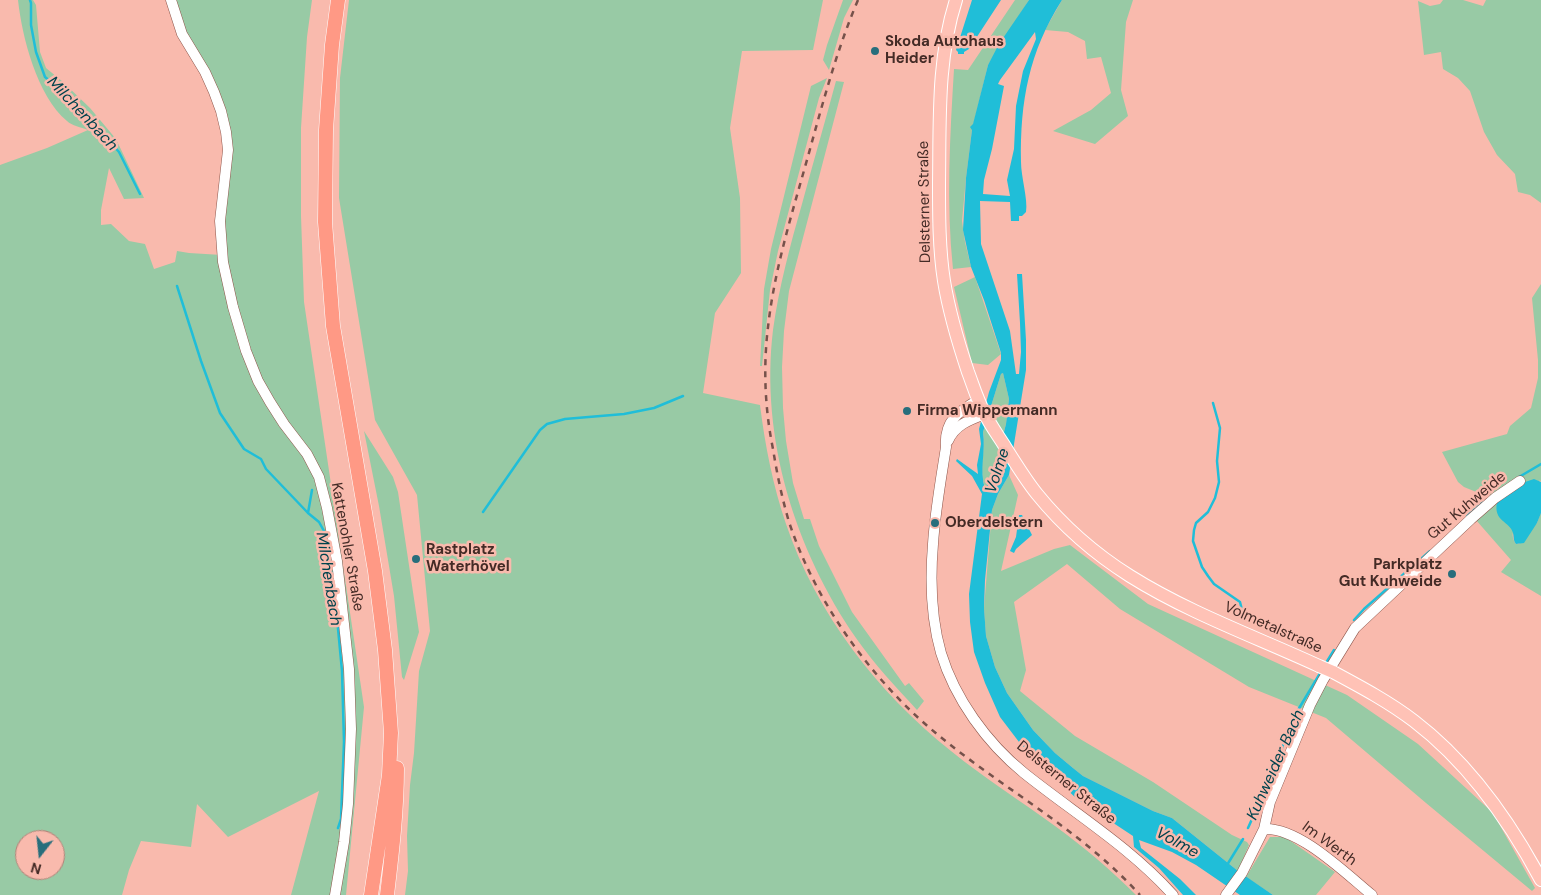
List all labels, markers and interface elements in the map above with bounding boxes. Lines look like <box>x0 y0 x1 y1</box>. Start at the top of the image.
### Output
place label: Skoda Autohaus Heider <box>885 33 1004 68</box>
marker: Skoda Autohaus Heider <box>869 45 881 57</box>
water label: Milchenbach <box>43 73 121 155</box>
street label: Delsterner Straße <box>915 141 935 263</box>
place label: Firma Wippermann <box>917 402 1058 420</box>
marker: Firma Wippermann <box>901 405 913 417</box>
water label: Volme <box>982 446 1014 496</box>
street label: Gut Kuhweide <box>1424 468 1510 544</box>
street label: Kattenohler Straße <box>327 481 367 613</box>
place label: Oberdelstern <box>945 514 1043 532</box>
marker: Oberdelstern <box>929 517 941 529</box>
water label: Milchenbach <box>311 531 345 627</box>
place label: Rastplatz Waterhövel <box>426 541 510 576</box>
marker: Rastplatz Waterhövel <box>410 553 422 565</box>
place label: Parkplatz Gut Kuhweide <box>1339 556 1442 591</box>
marker: Parkplatz Gut Kuhweide <box>1446 568 1458 580</box>
street label: Volmetalstraße <box>1221 598 1325 658</box>
water label: Kuhweider Bach <box>1243 707 1309 823</box>
street label: Delsterner Straße <box>1013 738 1119 828</box>
street label: Im Werth <box>1298 818 1360 870</box>
water label: Volme <box>1152 823 1202 863</box>
north arrow <box>15 830 65 880</box>
text: N <box>29 858 44 879</box>

